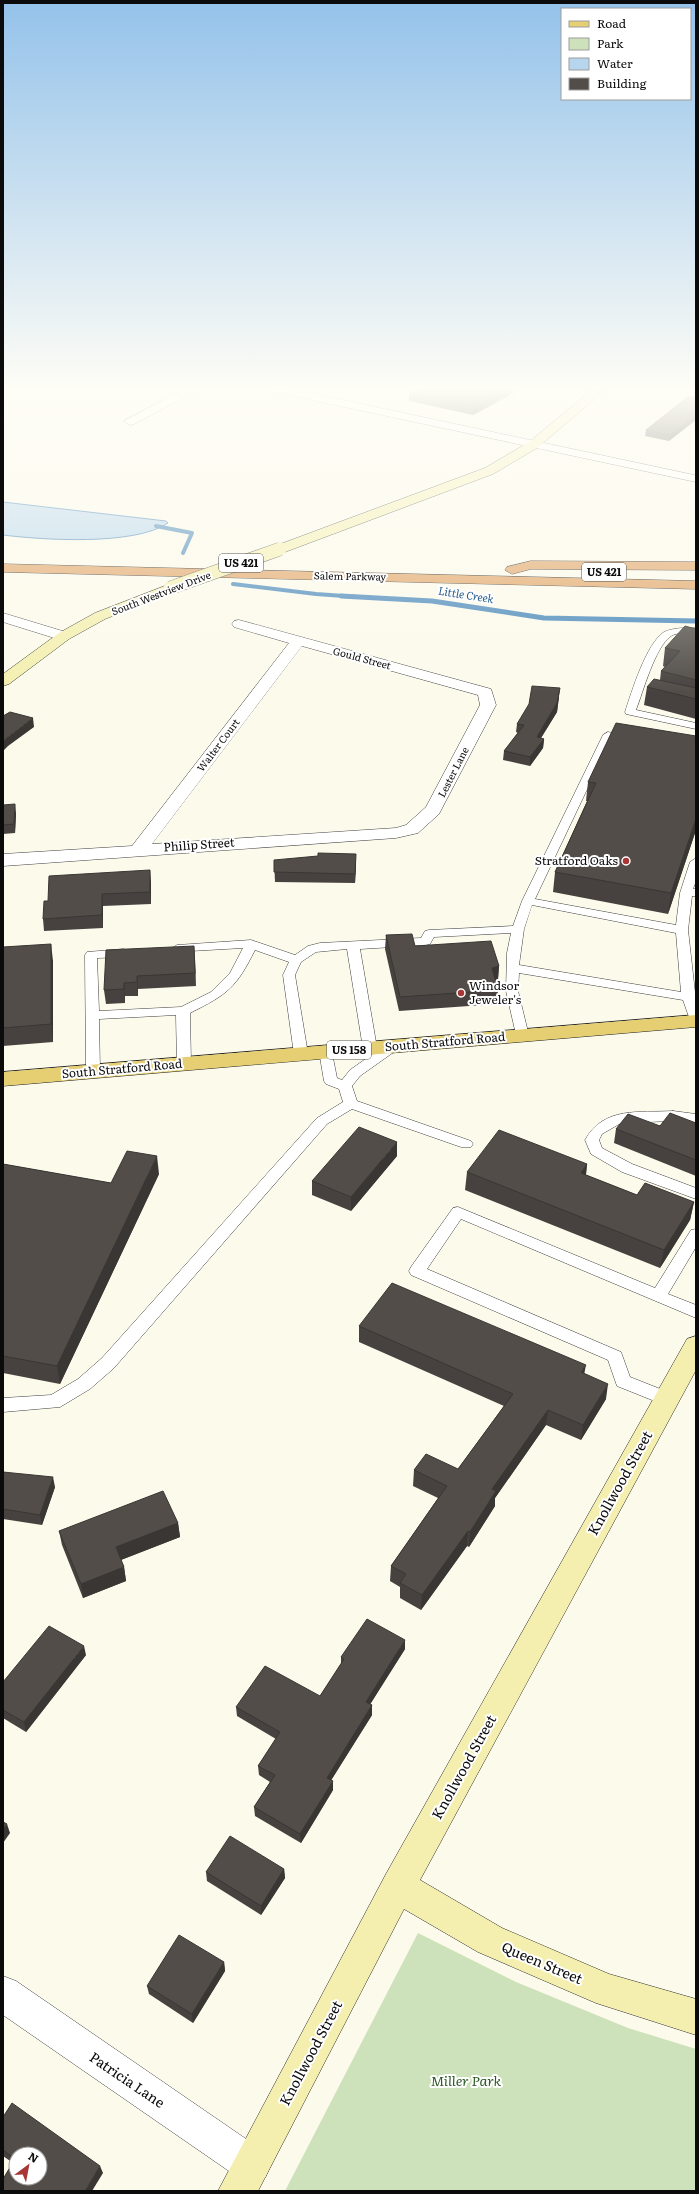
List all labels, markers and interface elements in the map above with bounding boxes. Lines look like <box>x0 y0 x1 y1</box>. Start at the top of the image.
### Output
legend <box>561 8 691 100</box>
text: Road <box>597 14 627 32</box>
text: Park <box>597 34 624 52</box>
text: Water <box>597 54 633 72</box>
text: Building <box>597 74 647 92</box>
road number: US 421 <box>219 554 263 572</box>
road number: US 421 <box>582 563 626 581</box>
street label: South Westview Drive <box>109 567 213 618</box>
street label: Salem Parkway <box>314 567 386 584</box>
water label: Little Creek <box>437 582 495 606</box>
street label: Gould Street <box>331 643 393 672</box>
street label: Walter Court <box>193 715 243 774</box>
street label: Lester Lane <box>433 744 472 800</box>
street label: Philip Street <box>163 833 235 855</box>
place label: Stratford Oaks <box>535 851 619 869</box>
marker: Stratford Oaks <box>621 856 631 866</box>
place label: Windsor Jeweler's <box>469 976 522 1008</box>
marker: Windsor Jeweler's <box>456 988 466 998</box>
street label: South Stratford Road <box>384 1027 506 1055</box>
road number: US 158 <box>327 1041 371 1059</box>
street label: South Stratford Road <box>61 1054 183 1082</box>
street label: Knollwood Street <box>582 1426 656 1538</box>
street label: Knollwood Street <box>426 1710 500 1822</box>
street label: Queen Street <box>499 1936 586 1988</box>
street label: Knollwood Street <box>274 1996 346 2109</box>
street label: Patricia Lane <box>86 2047 169 2112</box>
park label: Miller Park <box>431 2070 502 2090</box>
north arrow <box>8 2146 48 2186</box>
text: N <box>26 2147 42 2166</box>

